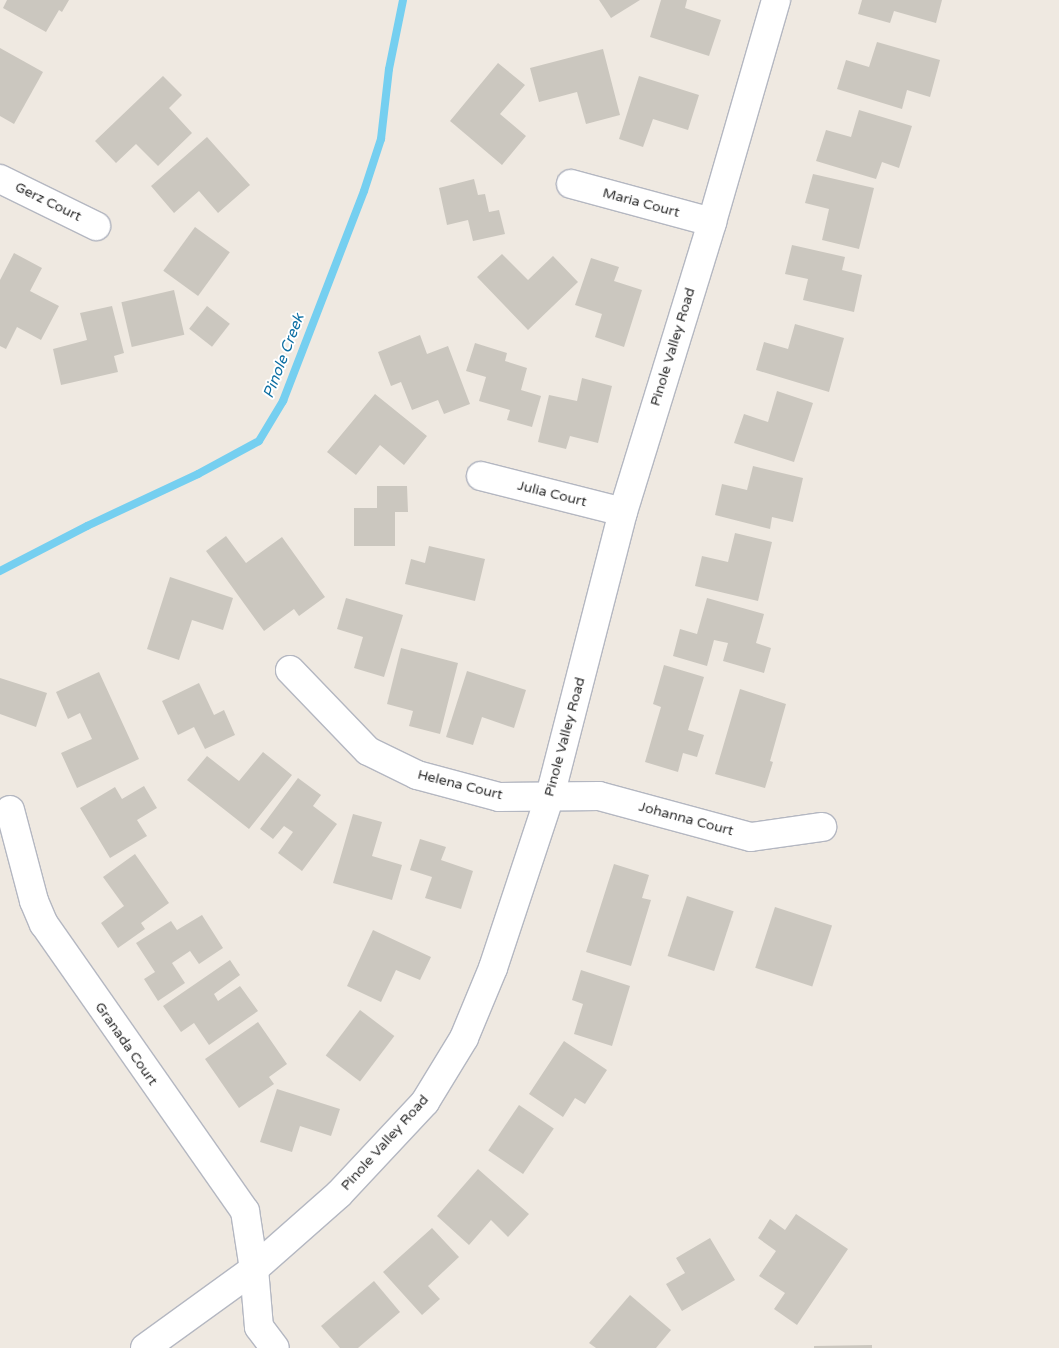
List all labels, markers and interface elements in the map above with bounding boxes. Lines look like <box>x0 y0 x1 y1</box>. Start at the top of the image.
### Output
street label: Gerz Court <box>12 179 84 225</box>
street label: Maria Court <box>601 185 681 221</box>
street label: Pinole Valley Road <box>647 286 699 408</box>
water label: Pinole Creek <box>260 311 308 401</box>
street label: Julia Court <box>516 477 588 511</box>
street label: Pinole Valley Road <box>541 675 589 799</box>
street label: Helena Court <box>416 766 504 804</box>
street label: Johanna Court <box>637 798 735 840</box>
street label: Granada Court <box>91 999 161 1089</box>
street label: Pinole Valley Road <box>338 1092 432 1194</box>

